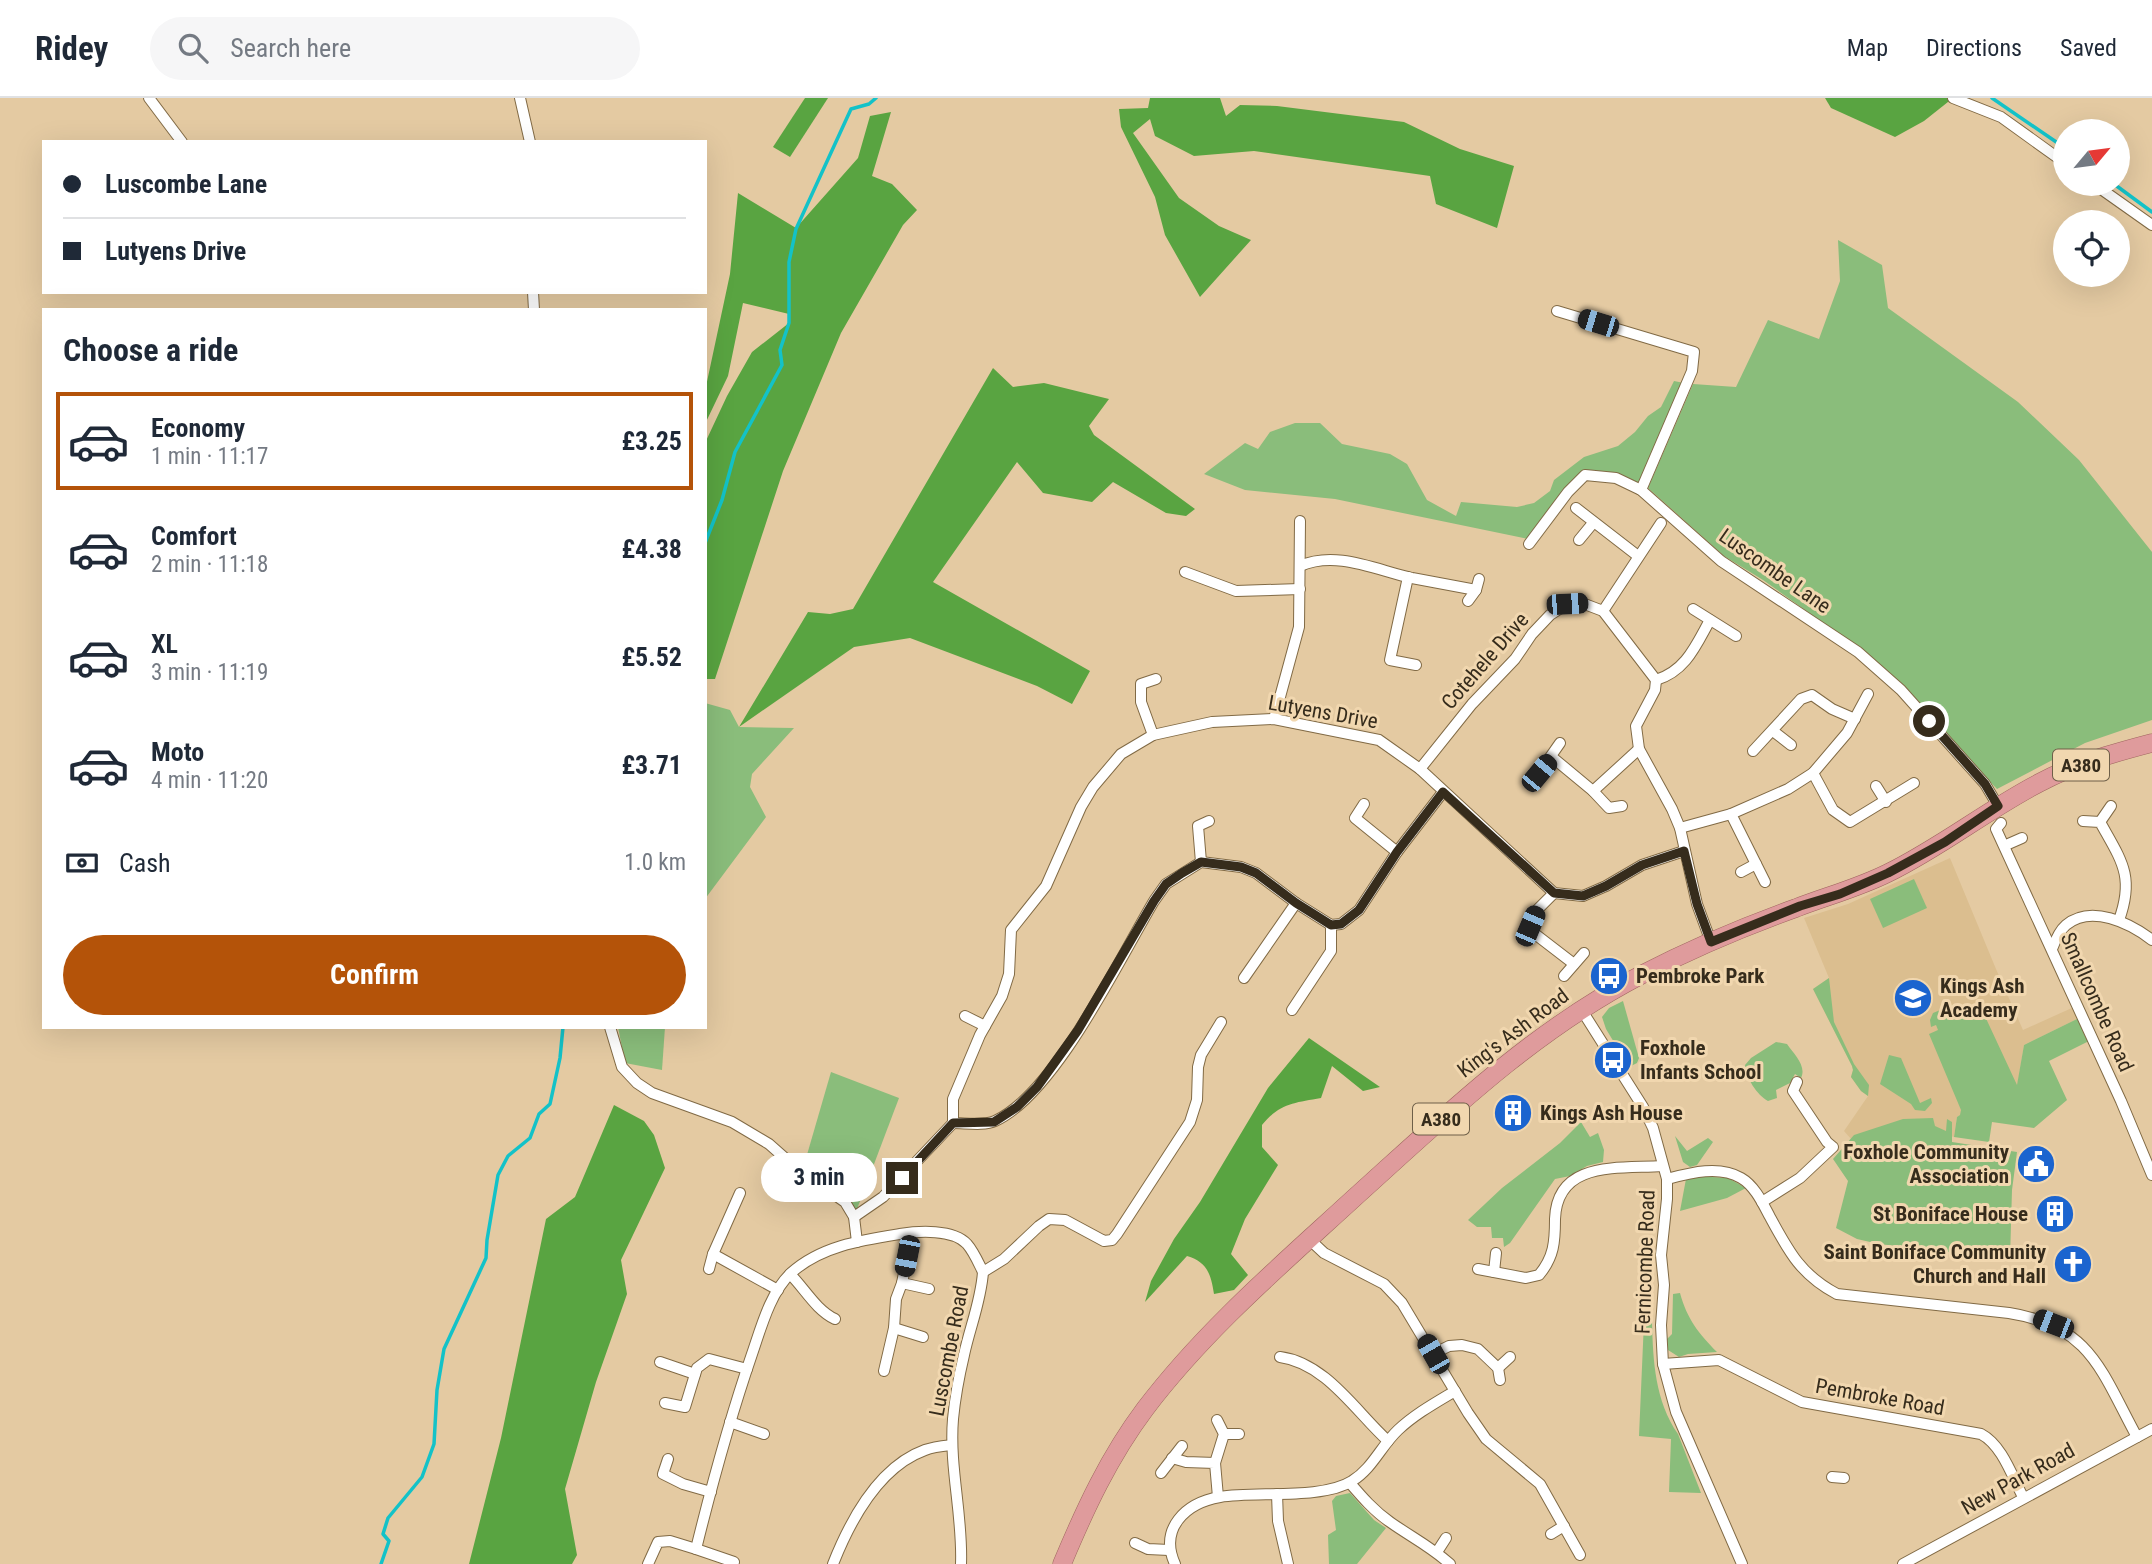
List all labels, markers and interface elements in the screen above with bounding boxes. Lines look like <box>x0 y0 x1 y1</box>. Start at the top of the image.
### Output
search box <box>150 17 640 80</box>
text: Ridey <box>35 29 108 68</box>
icon: search <box>174 29 212 67</box>
text: Search here <box>230 33 351 63</box>
text: Map <box>1847 34 1888 62</box>
text: Directions <box>1926 34 2022 62</box>
text: Saved <box>2060 34 2117 62</box>
north arrow <box>2053 119 2130 196</box>
map controls <box>2053 119 2130 287</box>
text: Luscombe Lane <box>105 169 267 199</box>
button: locate <box>2053 210 2130 287</box>
text: Lutyens Drive <box>105 236 246 266</box>
car <box>1575 307 1622 339</box>
text: Choose a ride <box>63 331 238 369</box>
icon: car <box>67 410 130 473</box>
text: Economy <box>151 413 245 443</box>
text: £3.25 <box>621 426 682 456</box>
text: 1 min · 11:17 <box>151 443 268 470</box>
icon: car <box>67 518 130 581</box>
text: Comfort <box>151 521 237 551</box>
street label: Luscombe Lane <box>1715 524 1835 618</box>
text: £4.38 <box>621 534 682 564</box>
text: 2 min · 11:18 <box>151 551 268 578</box>
car <box>1546 592 1589 616</box>
street label: Cotehele Drive <box>1437 608 1533 714</box>
icon: car <box>67 626 130 689</box>
text: XL <box>151 629 178 659</box>
text: £5.52 <box>621 642 682 672</box>
text: 3 min · 11:19 <box>151 659 268 686</box>
street label: Lutyens Drive <box>1266 691 1380 733</box>
route start <box>1913 705 1945 737</box>
icon: car <box>67 734 130 797</box>
text: Moto <box>151 737 204 767</box>
text: £3.71 <box>621 750 682 780</box>
car <box>1518 750 1561 796</box>
road number: A380 <box>2053 750 2109 780</box>
text: 4 min · 11:20 <box>151 767 268 794</box>
icon: cash <box>63 844 101 882</box>
text: Cash <box>119 848 171 878</box>
text: 1.0 km <box>624 849 686 876</box>
car <box>1513 903 1548 949</box>
street label: Smallcombe Road <box>2056 929 2138 1075</box>
button: Confirm <box>63 935 686 1015</box>
bus stop icon: Pembroke Park <box>1588 955 1630 997</box>
place label: Pembroke Park <box>1636 964 1765 988</box>
place label: Kings Ash Academy <box>1940 974 2025 1022</box>
school or university icon: Kings Ash Academy <box>1892 977 1934 1019</box>
street label: King's Ash Road <box>1453 983 1573 1083</box>
place label: Foxhole Infants School <box>1640 1036 1761 1084</box>
bus stop icon: Foxhole Infants School <box>1592 1039 1634 1081</box>
building icon: Kings Ash House <box>1492 1092 1534 1134</box>
place label: Kings Ash House <box>1540 1101 1683 1125</box>
road number: A380 <box>1413 1104 1469 1134</box>
place label: Foxhole Community Association <box>1843 1140 2010 1188</box>
public building icon: Foxhole Community Association <box>2015 1143 2057 1185</box>
callout: 3 min <box>762 1154 878 1202</box>
route end <box>886 1162 918 1194</box>
text: 3 min <box>793 1164 845 1191</box>
street label: Fernicombe Road <box>1630 1189 1660 1335</box>
building icon: St Boniface House <box>2034 1193 2076 1235</box>
place label: St Boniface House <box>1873 1202 2028 1226</box>
car <box>893 1233 922 1279</box>
place label: Saint Boniface Community Church and Hall <box>1823 1240 2047 1288</box>
church icon: Saint Boniface Community Church and Hall <box>2052 1243 2094 1285</box>
street label: Luscombe Road <box>925 1284 973 1418</box>
car <box>2030 1307 2077 1341</box>
car <box>1414 1331 1453 1377</box>
street label: Pembroke Road <box>1814 1374 1946 1420</box>
street label: New Park Road <box>1957 1438 2079 1520</box>

